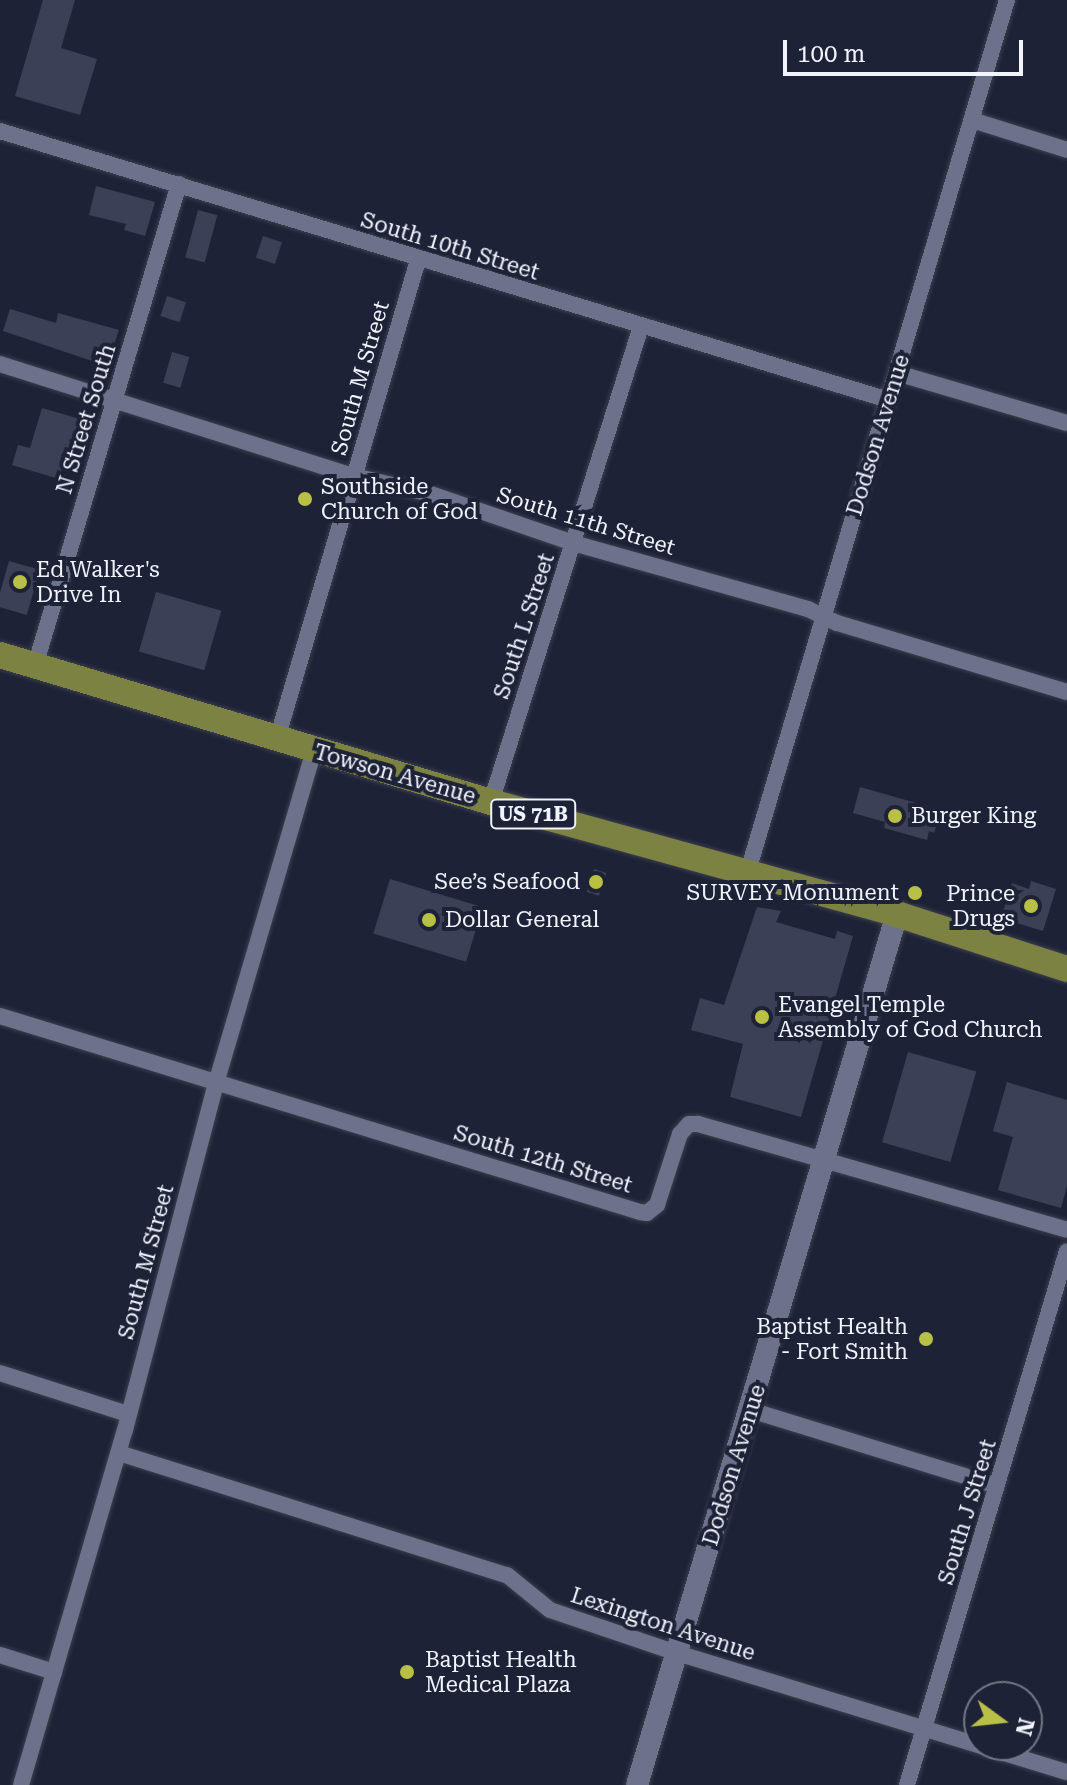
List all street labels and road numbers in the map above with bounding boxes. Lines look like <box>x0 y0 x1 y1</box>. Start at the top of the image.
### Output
street label: South 10th Street <box>358 206 542 286</box>
street label: South M Street <box>325 298 395 458</box>
street label: N Street South <box>51 341 121 497</box>
street label: Dodson Avenue <box>841 351 915 519</box>
street label: South 11th Street <box>494 481 678 561</box>
street label: South L Street <box>488 550 560 702</box>
street label: Towson Avenue <box>311 738 479 810</box>
road number: US 71B <box>489 798 577 830</box>
street label: South 12th Street <box>451 1119 635 1199</box>
street label: South M Street <box>113 1182 179 1342</box>
street label: Dodson Avenue <box>697 1381 771 1549</box>
street label: South J Street <box>932 1436 1002 1588</box>
street label: Lexington Avenue <box>567 1582 759 1666</box>

